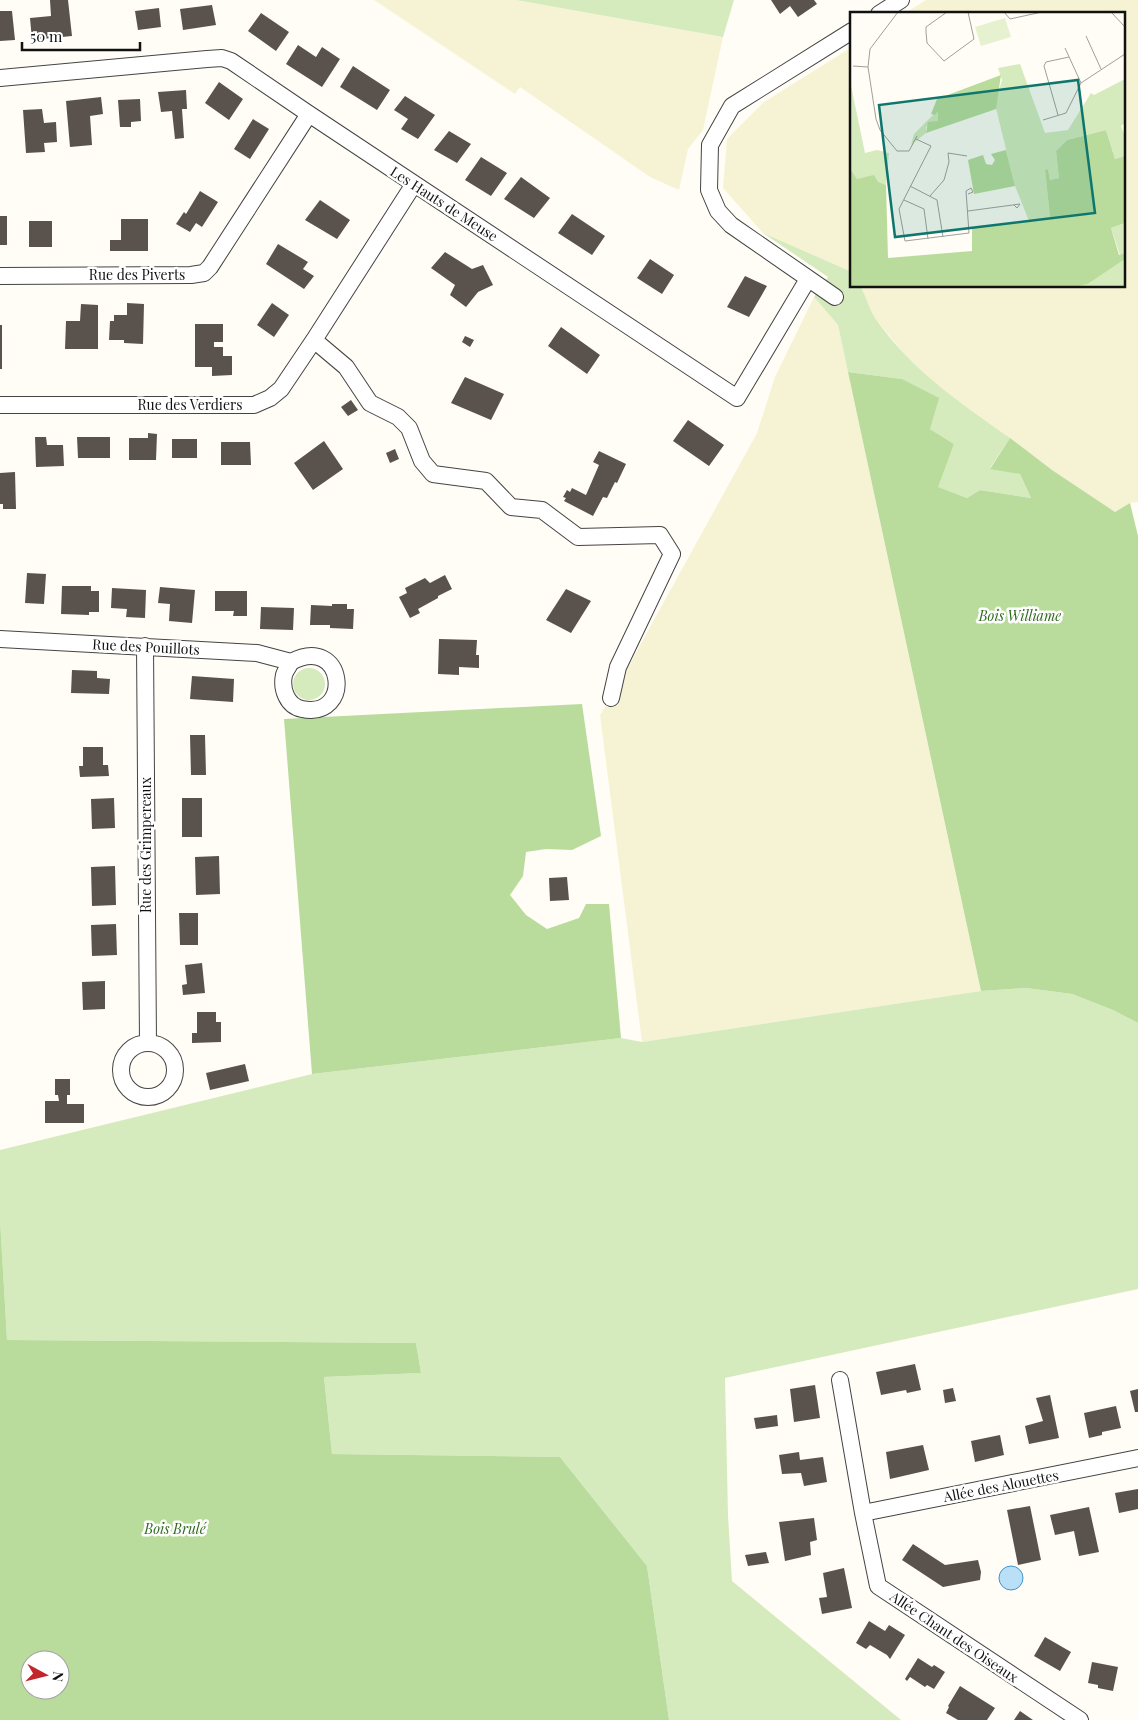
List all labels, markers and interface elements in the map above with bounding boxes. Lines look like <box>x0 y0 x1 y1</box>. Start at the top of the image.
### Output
inset map <box>850 12 1126 288</box>
scale bar <box>22 20 140 52</box>
text: 50 m <box>30 26 63 46</box>
street label: Les Hauts de Meuse <box>387 162 502 245</box>
street label: Rue des Piverts <box>89 265 185 284</box>
street label: Rue des Verdiers <box>137 395 243 414</box>
park label: Bois Williame <box>978 606 1061 625</box>
street label: Rue des Pouillots <box>92 634 200 659</box>
street label: Rue des Grimpereaux <box>136 776 155 913</box>
street label: Allée des Alouettes <box>941 1465 1060 1506</box>
park label: Bois Brulé <box>143 1519 207 1538</box>
street label: Allée Chant des Oiseaux <box>886 1586 1023 1687</box>
north arrow <box>20 1650 70 1700</box>
text: N <box>48 1670 68 1683</box>

